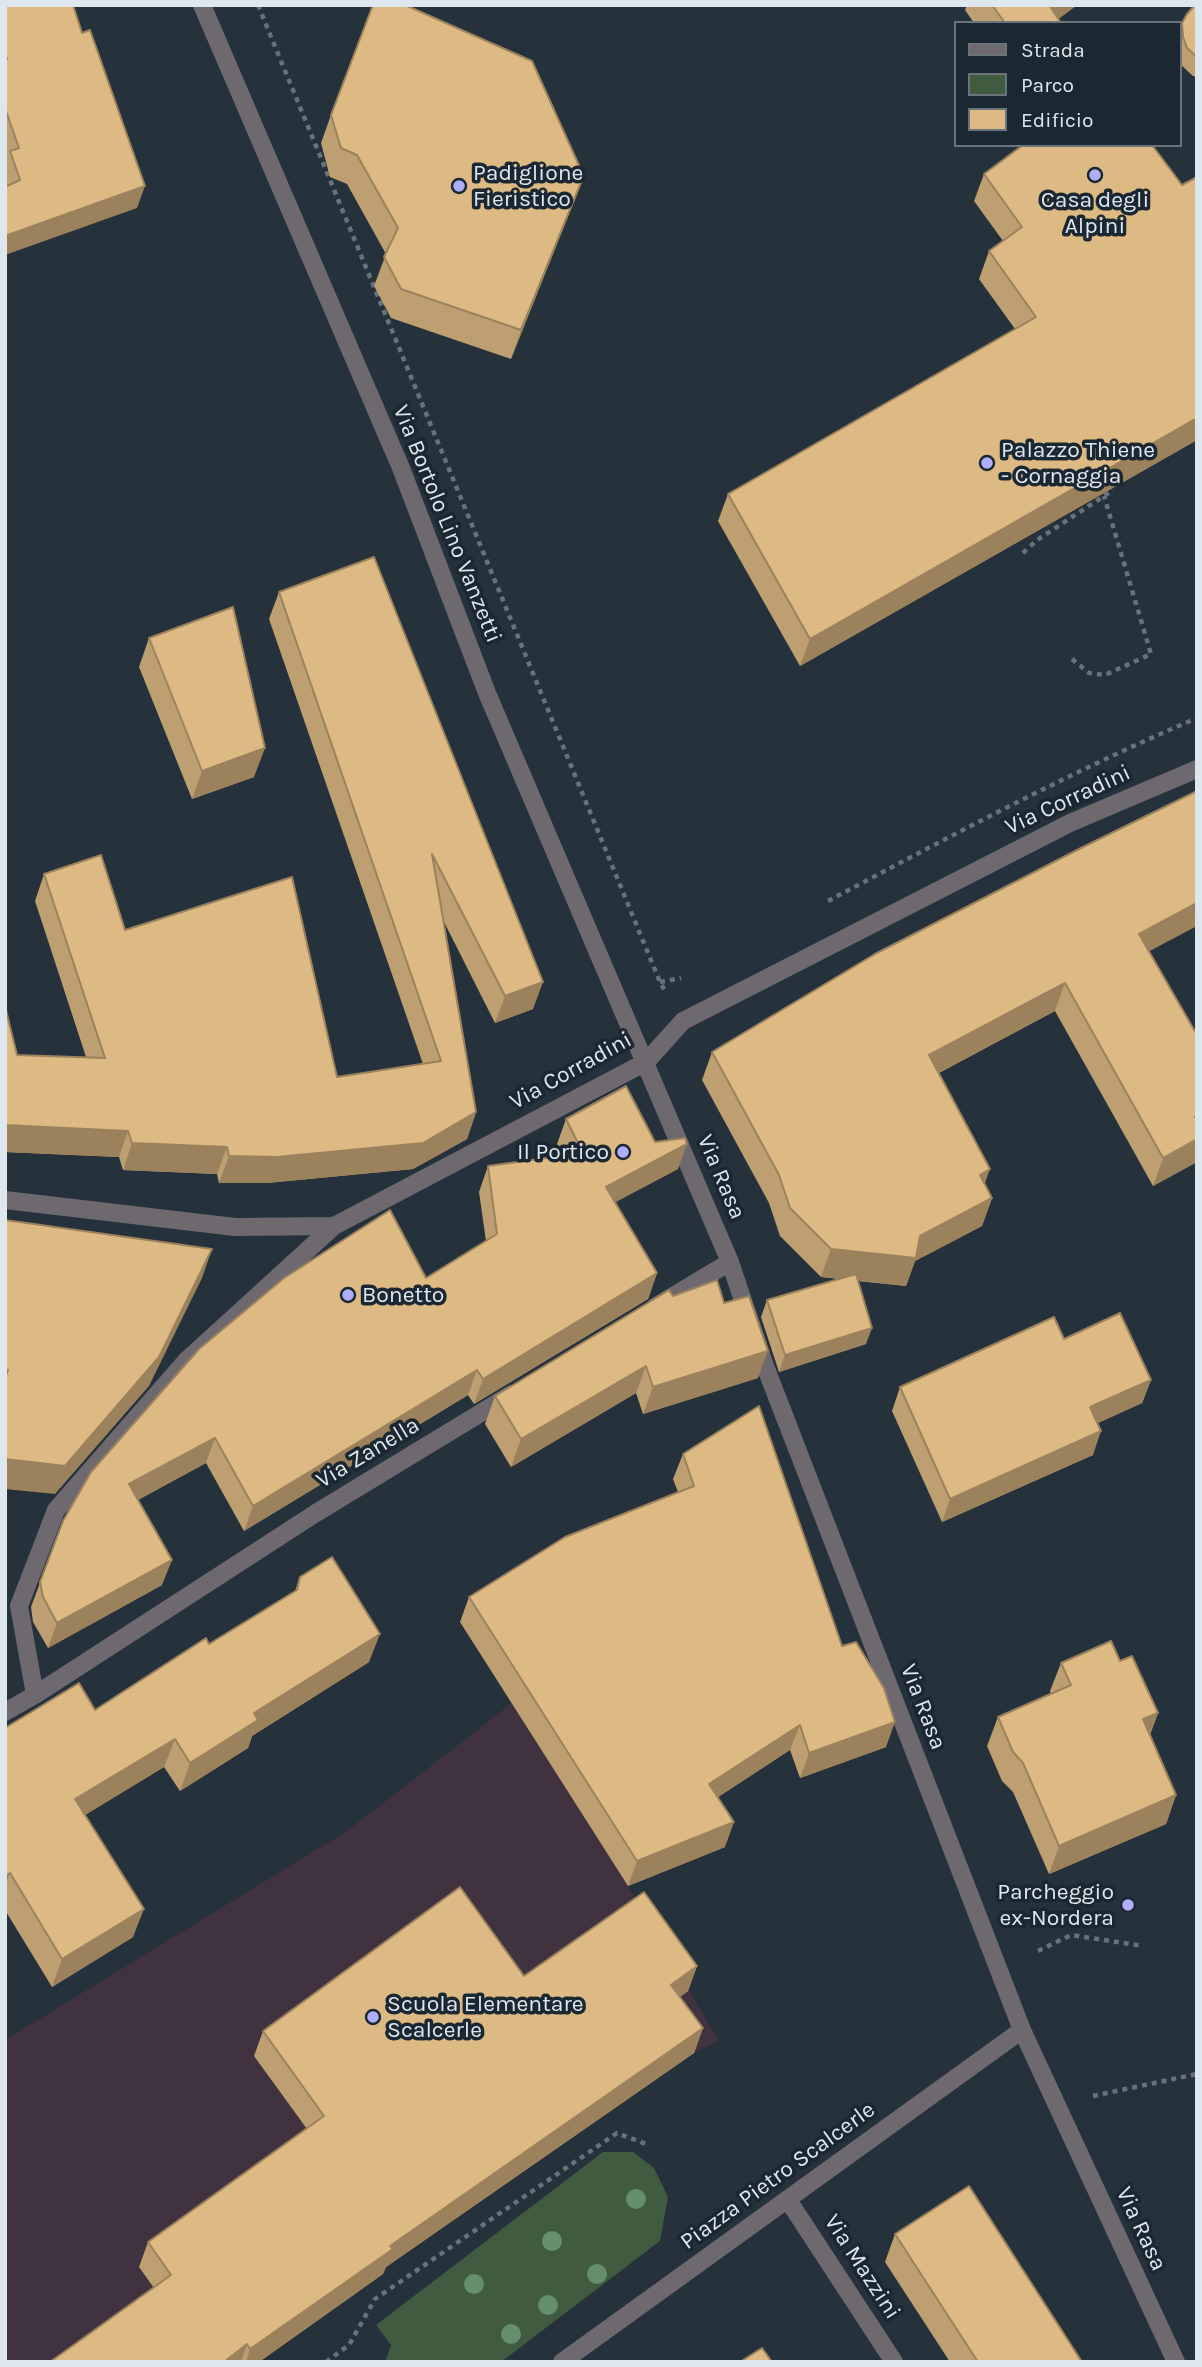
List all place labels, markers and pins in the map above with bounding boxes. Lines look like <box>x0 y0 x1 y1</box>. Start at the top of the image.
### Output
place label: Padiglione Fieristico <box>473 159 583 213</box>
marker: Casa degli Alpini <box>1087 167 1103 183</box>
marker: Padiglione Fieristico <box>451 178 467 194</box>
place label: Casa degli Alpini <box>1041 186 1149 240</box>
place label: Palazzo Thiene - Cornaggia <box>1001 436 1155 490</box>
marker: Palazzo Thiene - Cornaggia <box>979 455 995 471</box>
place label: Il Portico <box>517 1138 609 1166</box>
marker: Il Portico <box>615 1144 631 1160</box>
place label: Bonetto <box>362 1281 444 1309</box>
marker: Bonetto <box>340 1287 356 1303</box>
place label: Parcheggio ex-Nordera <box>997 1878 1114 1932</box>
marker: Parcheggio ex-Nordera <box>1120 1897 1136 1913</box>
place label: Scuola Elementare Scalcerle <box>387 1990 584 2044</box>
marker: Scuola Elementare Scalcerle <box>365 2009 381 2025</box>

